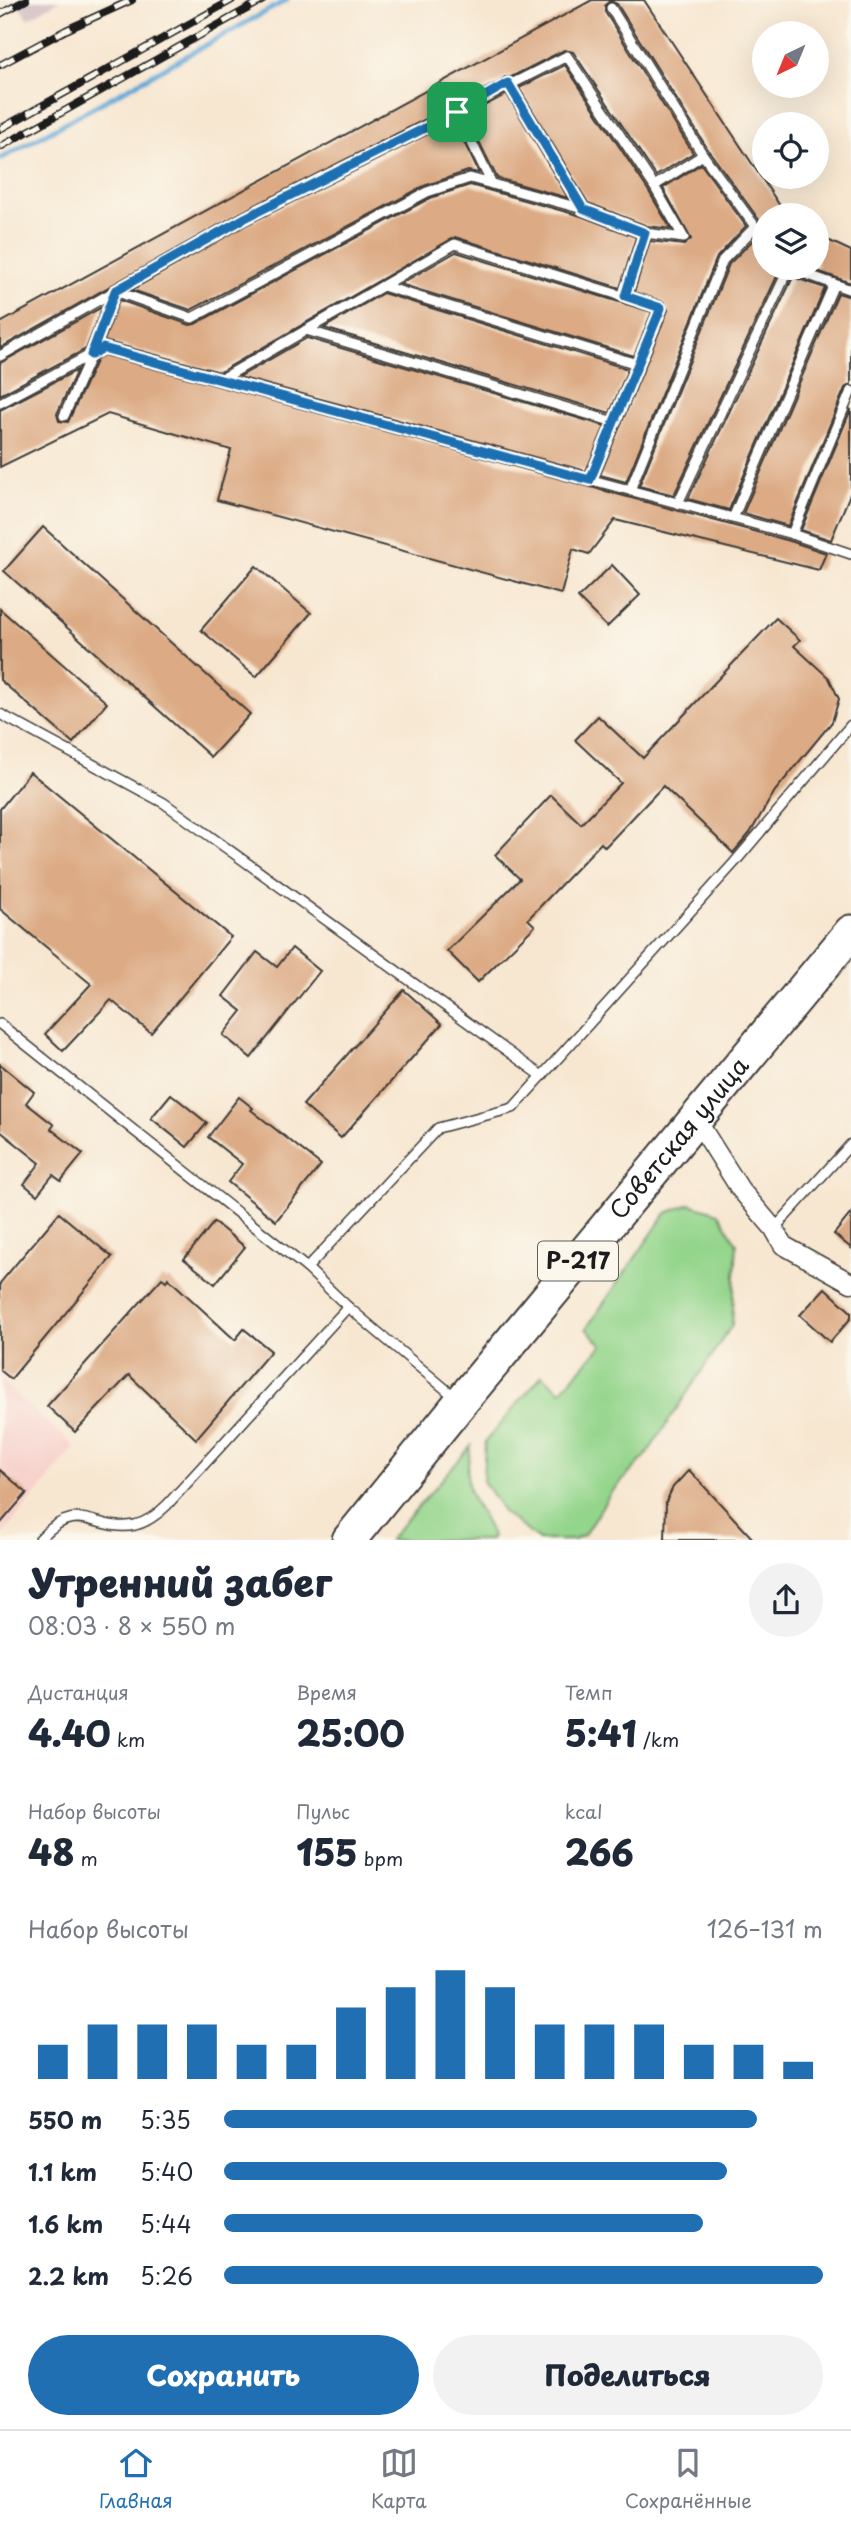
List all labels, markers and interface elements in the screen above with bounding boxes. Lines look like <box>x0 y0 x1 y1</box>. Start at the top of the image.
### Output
north arrow <box>752 21 830 98</box>
map controls <box>752 21 829 280</box>
pin <box>427 82 487 142</box>
icon: arrive <box>438 93 476 131</box>
button: locate <box>752 112 829 189</box>
button: layers <box>752 203 829 280</box>
street label: Советская улица <box>600 1048 756 1226</box>
road number: Р-217 <box>538 1242 618 1280</box>
text: Утренний забег <box>28 1553 332 1610</box>
button: share <box>749 1563 823 1637</box>
text: 08:03 · 8 × 550 m <box>28 1608 236 1643</box>
text: Дистанция <box>28 1678 129 1706</box>
text: Время <box>296 1678 357 1706</box>
text: Темп <box>565 1678 613 1706</box>
text: 4.40 <box>28 1706 111 1759</box>
text: 25:00 <box>296 1706 405 1759</box>
text: 5:41 <box>565 1706 637 1759</box>
text: km <box>111 1725 145 1753</box>
text: /km <box>637 1725 679 1753</box>
text: Набор высоты <box>28 1797 161 1825</box>
text: Пульс <box>296 1797 350 1825</box>
text: kcal <box>565 1797 603 1825</box>
text: 48 <box>28 1825 74 1878</box>
text: 155 <box>296 1825 358 1878</box>
text: 266 <box>565 1825 634 1878</box>
text: m <box>74 1844 98 1872</box>
text: bpm <box>358 1844 403 1872</box>
text: Набор высоты <box>28 1911 189 1946</box>
text: 126–131 m <box>707 1911 823 1946</box>
text: 550 m <box>28 2102 102 2137</box>
text: 5:35 <box>140 2102 191 2137</box>
text: 1.1 km <box>28 2154 97 2189</box>
text: 5:40 <box>140 2154 193 2189</box>
text: 1.6 km <box>28 2206 103 2241</box>
text: 5:44 <box>140 2206 192 2241</box>
text: 2.2 km <box>28 2258 109 2293</box>
text: 5:26 <box>140 2258 193 2293</box>
button: Сохранить <box>28 2335 419 2415</box>
button: Поделиться <box>433 2335 823 2415</box>
tab: Главная <box>99 2444 173 2514</box>
tab: Карта <box>371 2444 427 2514</box>
tab: Сохранённые <box>625 2444 752 2514</box>

